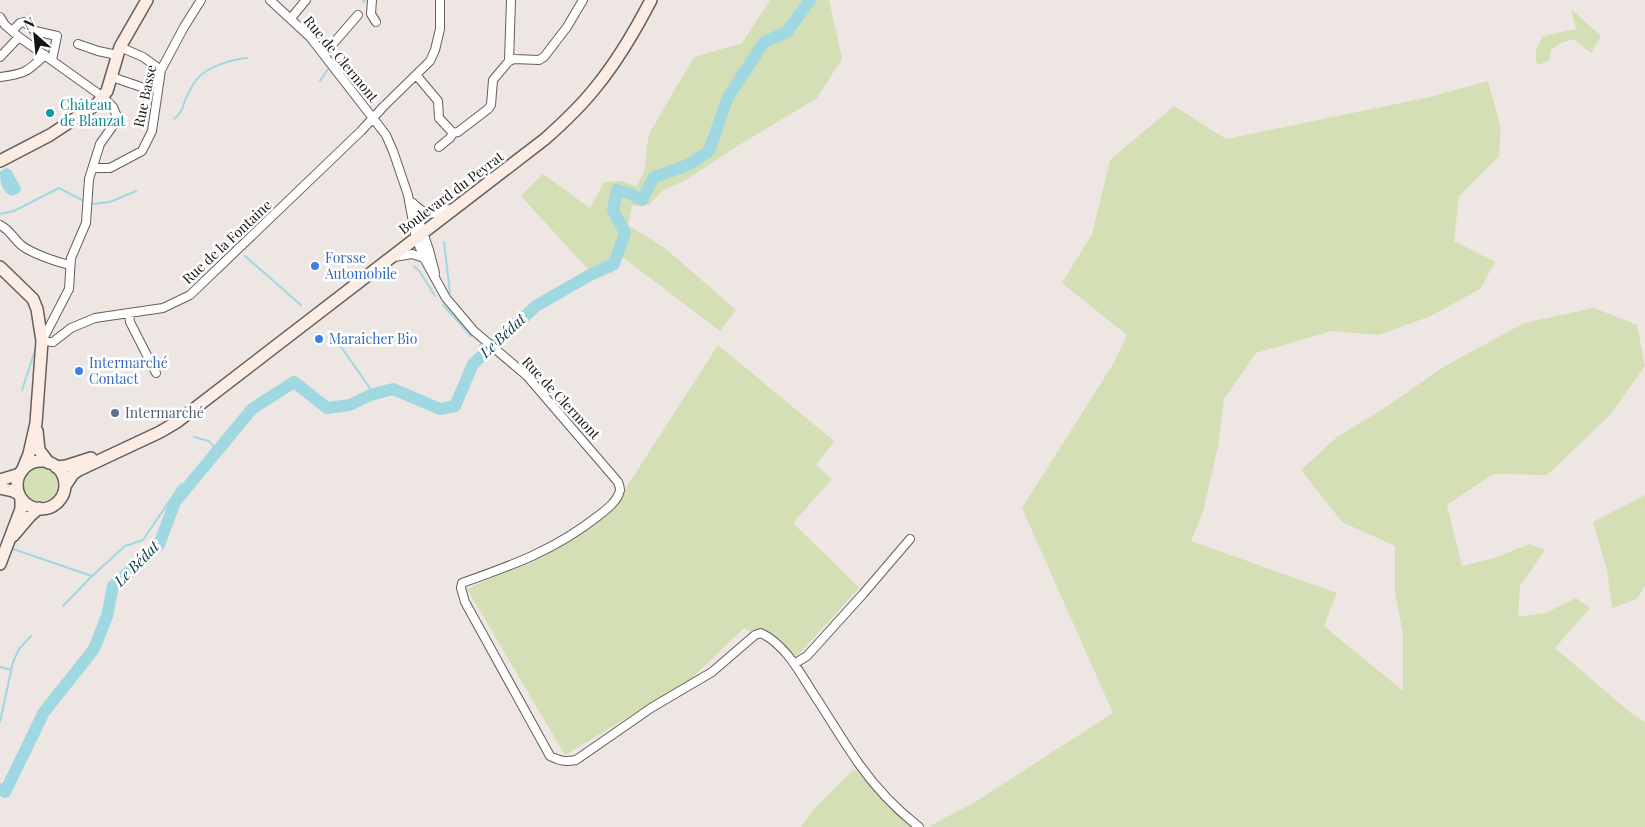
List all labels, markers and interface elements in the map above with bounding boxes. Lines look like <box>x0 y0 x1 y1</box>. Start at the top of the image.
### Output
north arrow <box>10 10 60 60</box>
text: N <box>20 12 38 34</box>
street label: Rue de Clermont <box>300 12 384 106</box>
street label: Rue Basse <box>129 63 160 129</box>
place label: Château de Blanzat <box>60 95 126 130</box>
marker: Château de Blanzat <box>44 107 56 119</box>
street label: Boulevard du Peyrat <box>394 146 508 238</box>
street label: Rue de la Fontaine <box>178 195 275 288</box>
place label: Forsse Automobile <box>324 248 397 283</box>
marker: Forsse Automobile <box>309 260 321 272</box>
water label: Le Bédat <box>474 308 530 362</box>
place label: Maraicher Bio <box>329 329 418 348</box>
marker: Maraicher Bio <box>313 333 325 345</box>
street label: Rue de Clermont <box>518 352 605 444</box>
place label: Intermarché Contact <box>89 353 168 388</box>
marker: Intermarché Contact <box>73 365 85 377</box>
place label: Intermarché <box>125 403 204 422</box>
marker: Intermarché <box>109 407 121 419</box>
water label: Le Bédat <box>109 536 164 591</box>

